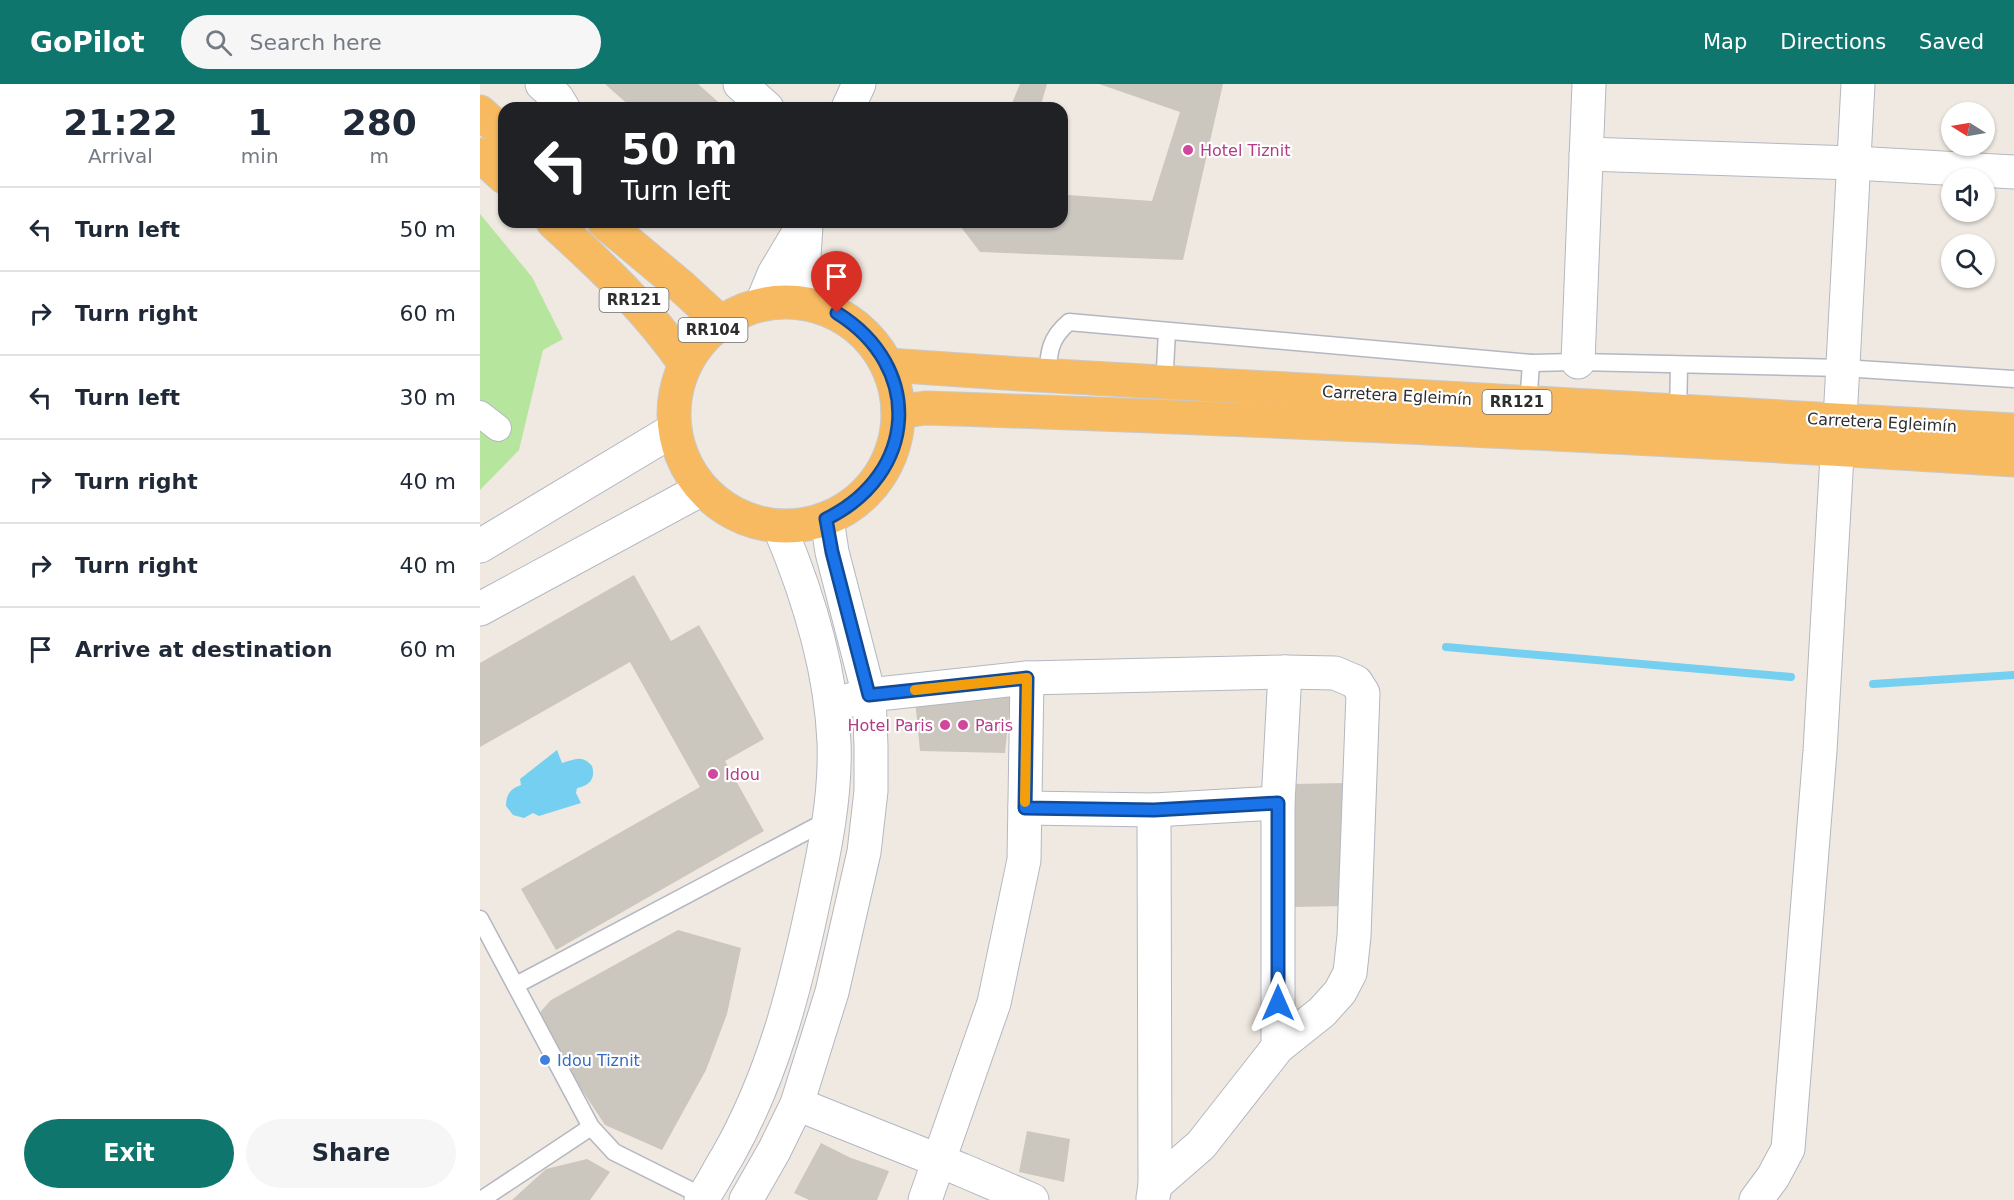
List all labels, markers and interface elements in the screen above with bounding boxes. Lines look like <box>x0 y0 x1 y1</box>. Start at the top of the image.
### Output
search box <box>181 15 601 69</box>
text: GoPilot <box>30 26 145 59</box>
icon: search <box>202 26 235 59</box>
text: Search here <box>250 30 382 55</box>
text: Map <box>1703 30 1747 54</box>
text: Directions <box>1780 30 1886 54</box>
text: Saved <box>1919 30 1984 54</box>
text: 21:22 <box>63 102 178 143</box>
text: 1 <box>247 102 272 143</box>
text: 280 <box>342 102 417 143</box>
north arrow <box>1941 102 1995 156</box>
map controls <box>1941 102 1995 288</box>
text: 50 m <box>621 125 738 174</box>
icon: left <box>522 126 600 204</box>
place label: Hotel Tiznit <box>1200 141 1290 160</box>
marker: Hotel Tiznit <box>1181 143 1195 157</box>
text: Arrival <box>88 144 153 168</box>
text: min <box>241 144 279 168</box>
text: m <box>370 144 389 168</box>
button: sound <box>1941 168 1995 222</box>
text: Turn left <box>621 175 731 206</box>
icon: left <box>24 213 57 246</box>
text: Turn left <box>75 217 180 242</box>
text: 50 m <box>400 217 456 242</box>
button: search <box>1941 234 1995 288</box>
pin <box>811 251 862 313</box>
icon: arrive <box>820 260 853 293</box>
road number: RR121 <box>600 288 668 312</box>
icon: right <box>24 297 57 330</box>
text: Turn right <box>75 301 198 326</box>
text: 60 m <box>400 301 456 326</box>
road number: RR104 <box>678 318 748 342</box>
icon: left <box>24 381 57 414</box>
street label: Carretera Egleimín <box>1322 382 1472 409</box>
text: Turn left <box>75 385 180 410</box>
text: 30 m <box>400 385 456 410</box>
road number: RR121 <box>1482 390 1552 414</box>
street label: Carretera Egleimín <box>1807 409 1957 436</box>
icon: right <box>24 465 57 498</box>
text: Turn right <box>75 469 198 494</box>
text: 40 m <box>400 469 456 494</box>
icon: right <box>24 549 57 582</box>
text: Turn right <box>75 553 198 578</box>
text: 40 m <box>400 553 456 578</box>
icon: arrive <box>24 633 57 666</box>
text: Arrive at destination <box>75 637 332 662</box>
text: 60 m <box>400 637 456 662</box>
place label: Hotel Paris <box>847 716 933 735</box>
place label: Paris <box>975 716 1013 735</box>
marker: Hotel Paris <box>938 718 952 732</box>
marker: Paris <box>956 718 970 732</box>
place label: Idou <box>725 765 760 784</box>
marker: Idou <box>706 767 720 781</box>
position arrow <box>1246 971 1310 1035</box>
place label: Idou Tiznit <box>557 1051 640 1070</box>
marker: Idou Tiznit <box>538 1053 552 1067</box>
button: Exit <box>24 1119 234 1188</box>
button: Share <box>246 1119 456 1188</box>

